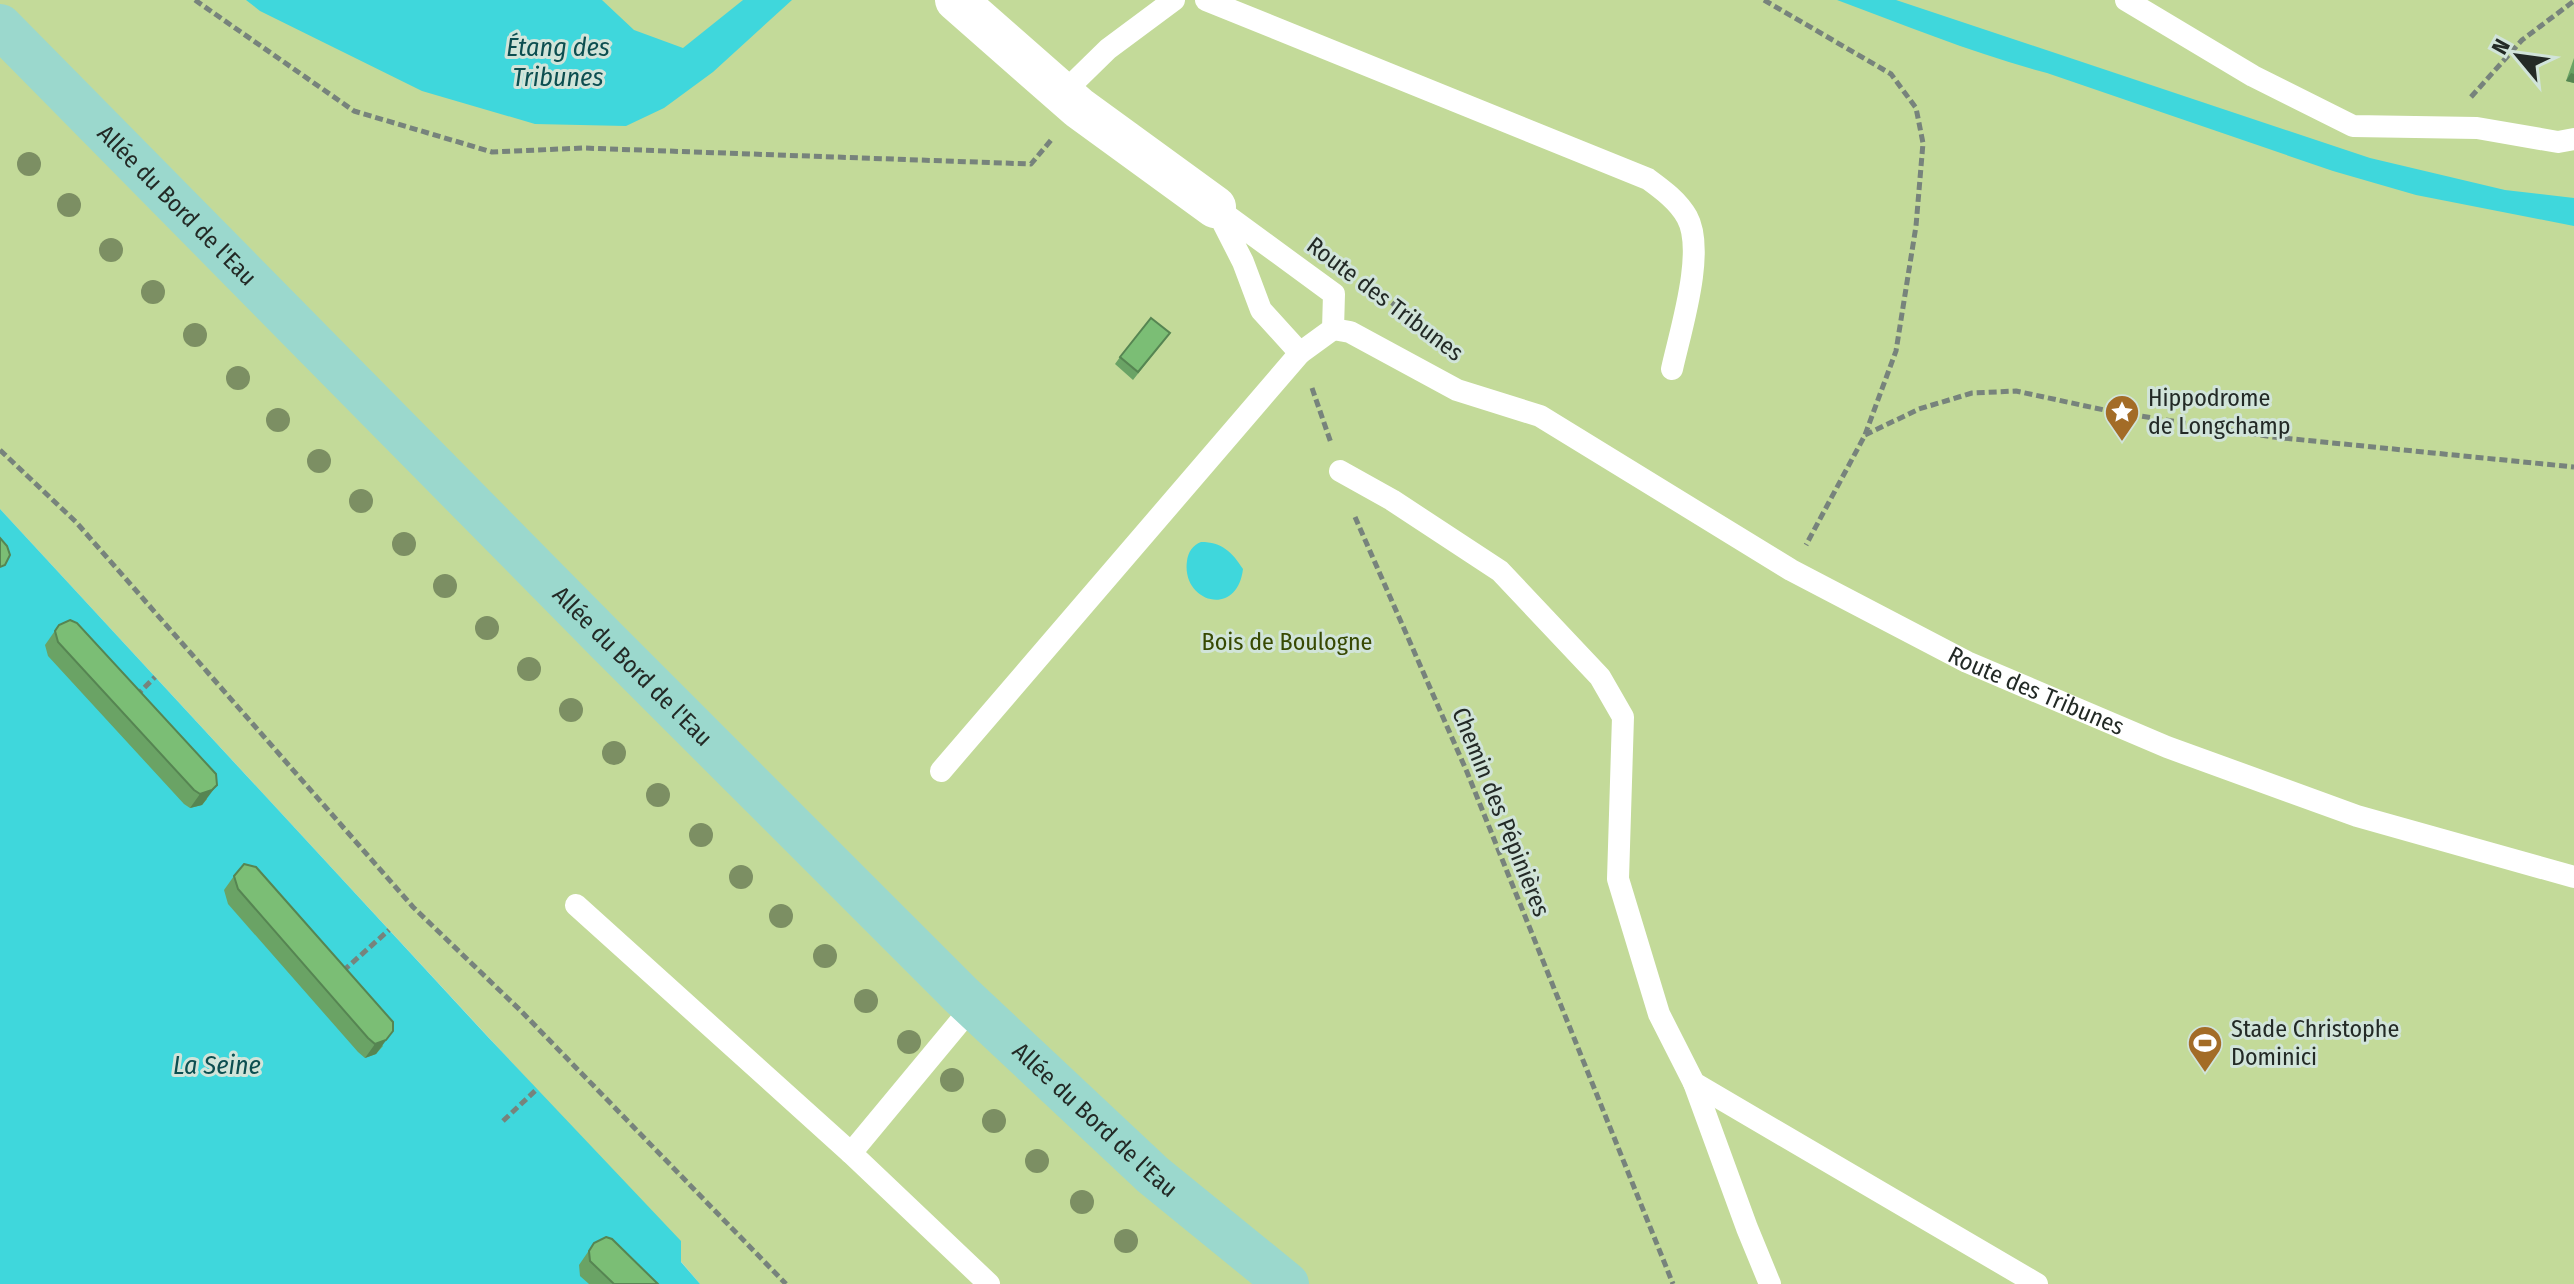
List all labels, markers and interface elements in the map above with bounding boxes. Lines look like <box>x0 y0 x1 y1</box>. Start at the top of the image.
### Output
north arrow <box>2478 16 2558 96</box>
water label: Étang des Tribunes <box>506 32 610 93</box>
text: N <box>2486 34 2516 59</box>
street label: Allée du Bord de l'Eau <box>92 119 262 291</box>
street label: Route des Tribunes <box>1301 231 1469 367</box>
place label: Hippodrome de Longchamp <box>2148 384 2291 440</box>
place icon: Hippodrome de Longchamp <box>2103 393 2141 443</box>
street label: Allée du Bord de l'Eau <box>547 581 718 752</box>
park label: Bois de Boulogne <box>1202 628 1372 656</box>
street label: Route des Tribunes <box>1943 641 2128 741</box>
street label: Chemin des Pépinières <box>1446 703 1556 921</box>
place label: Stade Christophe Dominici <box>2231 1015 2399 1071</box>
sports icon: Stade Christophe Dominici <box>2186 1024 2224 1074</box>
street label: Allée du Bord de l'Eau <box>1007 1037 1183 1203</box>
water label: La Seine <box>173 1050 261 1081</box>

